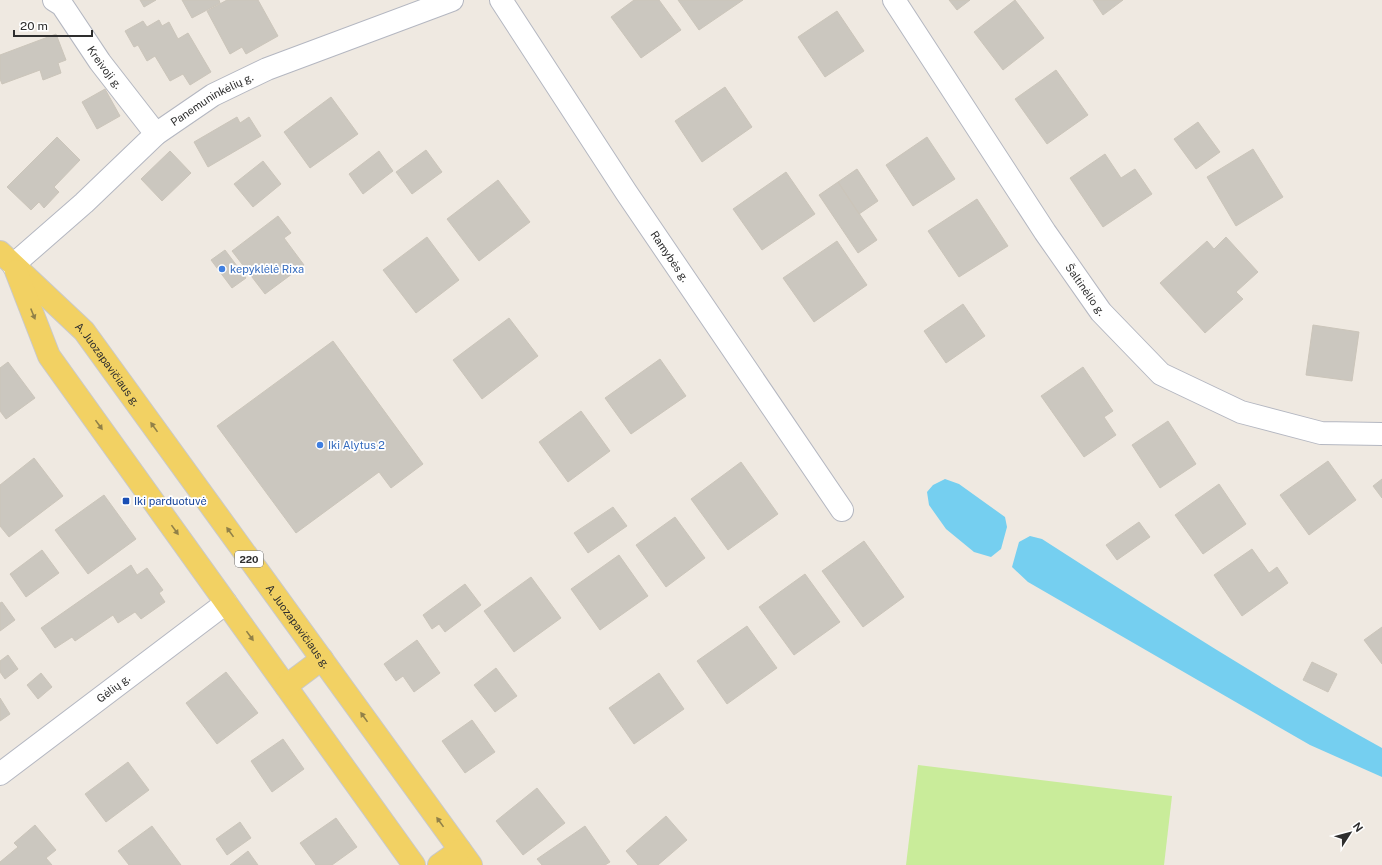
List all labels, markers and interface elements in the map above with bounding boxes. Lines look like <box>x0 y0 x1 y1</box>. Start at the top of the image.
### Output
scale bar <box>14 12 92 38</box>
text: 20 m <box>20 19 48 33</box>
street label: Kreivoji g. <box>85 44 124 91</box>
street label: Panemuninkėlių g. <box>168 71 255 128</box>
street label: Ramybės g. <box>648 229 691 284</box>
street label: Šaltinėlio g. <box>1063 261 1107 318</box>
place label: kepyklėlė Rixa <box>230 263 304 275</box>
marker: kepyklėlė Rixa <box>217 264 227 274</box>
one-way arrow <box>30 308 36 320</box>
street label: A. Juozapavičiaus g. <box>73 320 142 408</box>
one-way arrow <box>95 419 103 430</box>
one-way arrow <box>149 421 158 432</box>
place label: Iki Alytus 2 <box>328 439 385 451</box>
marker: Iki Alytus 2 <box>315 440 325 450</box>
place label: Iki parduotuvė <box>134 495 207 507</box>
marker: Iki parduotuvė <box>121 496 131 506</box>
one-way arrow <box>170 525 179 536</box>
one-way arrow <box>226 527 234 537</box>
road number: 220 <box>235 551 263 567</box>
street label: A. Juozapavičiaus g. <box>264 582 332 671</box>
one-way arrow <box>246 631 254 641</box>
street label: Gėlių g. <box>94 672 132 705</box>
one-way arrow <box>359 711 368 722</box>
north arrow <box>1330 813 1370 853</box>
one-way arrow <box>436 817 444 827</box>
text: N <box>1351 820 1365 834</box>

